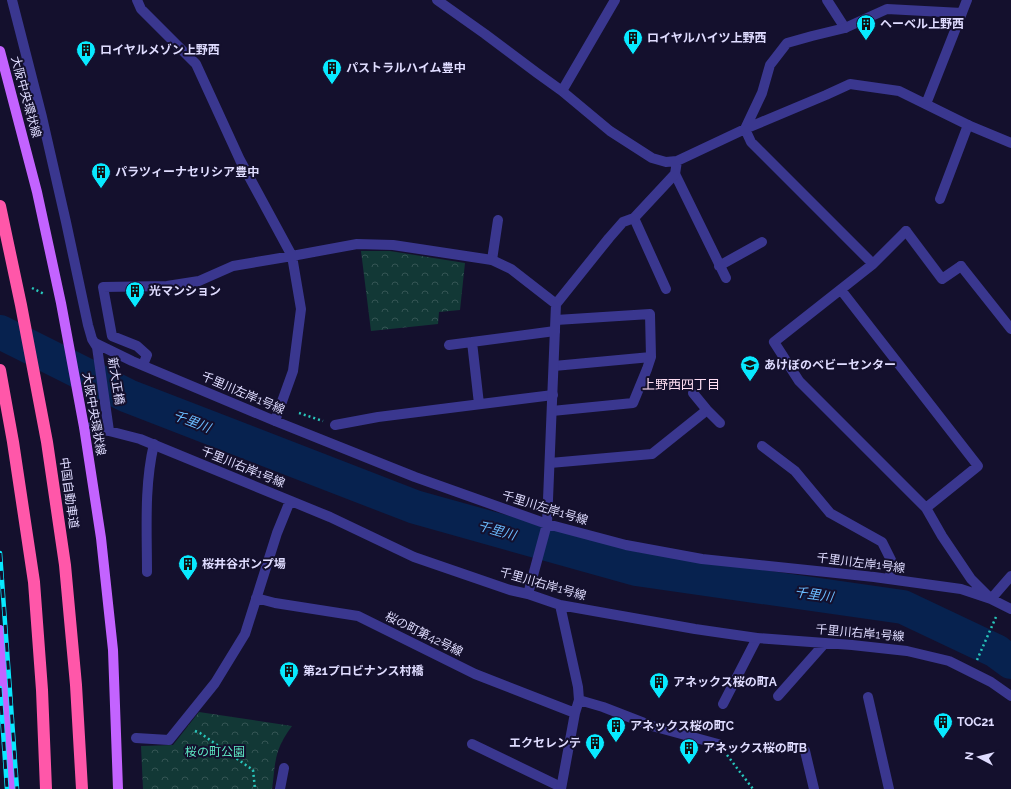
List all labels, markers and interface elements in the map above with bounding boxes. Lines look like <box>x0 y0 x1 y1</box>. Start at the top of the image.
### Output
building icon: ヘーベル上野西 <box>855 13 877 41</box>
place label: ヘーベル上野西 <box>880 17 964 31</box>
building icon: ロイヤルハイツ上野西 <box>622 27 644 55</box>
place label: ロイヤルハイツ上野西 <box>647 31 766 45</box>
building icon: ロイヤルメゾン上野西 <box>75 39 97 67</box>
place label: ロイヤルメゾン上野西 <box>100 43 220 57</box>
street label: 大阪中央環状線 <box>8 55 44 139</box>
building icon: パストラルハイム豊中 <box>321 57 343 85</box>
place label: パストラルハイム豊中 <box>346 61 466 75</box>
building icon: パラツィーナセリシア豊中 <box>90 161 112 189</box>
place label: パラツィーナセリシア豊中 <box>115 165 259 179</box>
building icon: 光マンション <box>124 280 146 308</box>
place label: 光マンション <box>149 284 221 298</box>
school or university icon: あけぼのベビーセンター <box>739 354 761 382</box>
street label: 新大正橋 <box>105 356 127 406</box>
place label: あけぼのベビーセンター <box>764 358 896 372</box>
street label: 千里川左岸1号線 <box>199 369 287 417</box>
street label: 大阪中央環状線 <box>80 371 108 457</box>
district label: 上野西四丁目 <box>642 377 720 392</box>
water label: 千里川 <box>171 407 215 436</box>
street label: 千里川右岸1号線 <box>199 444 287 490</box>
street label: 中国自動車道 <box>57 456 81 530</box>
street label: 千里川左岸1号線 <box>500 488 590 528</box>
water label: 千里川 <box>476 518 520 544</box>
street label: 千里川左岸1号線 <box>816 551 906 575</box>
building icon: 桜井谷ポンプ場 <box>177 553 199 581</box>
place label: 桜井谷ポンプ場 <box>202 557 286 571</box>
street label: 千里川右岸1号線 <box>498 565 588 603</box>
water label: 千里川 <box>794 584 836 605</box>
street label: 桜の町第42号線 <box>383 609 465 659</box>
street label: 千里川右岸1号線 <box>815 622 905 644</box>
building icon: 第21プロビナンス村橋 <box>278 660 300 688</box>
place label: 第21プロビナンス村橋 <box>303 664 424 678</box>
building icon: アネックス桜の町A <box>648 671 670 699</box>
place label: アネックス桜の町A <box>673 675 778 689</box>
building icon: TOC21 <box>932 711 954 739</box>
building icon: アネックス桜の町C <box>605 715 627 743</box>
place label: TOC21 <box>957 715 994 729</box>
place label: アネックス桜の町C <box>630 719 734 733</box>
building icon: エクセレンテ <box>584 732 606 760</box>
place label: エクセレンテ <box>509 736 581 750</box>
building icon: アネックス桜の町B <box>678 737 700 765</box>
north arrow <box>959 737 999 777</box>
place label: アネックス桜の町B <box>703 741 807 755</box>
park label: 桜の町公園 <box>185 745 245 759</box>
text: N <box>963 751 977 761</box>

